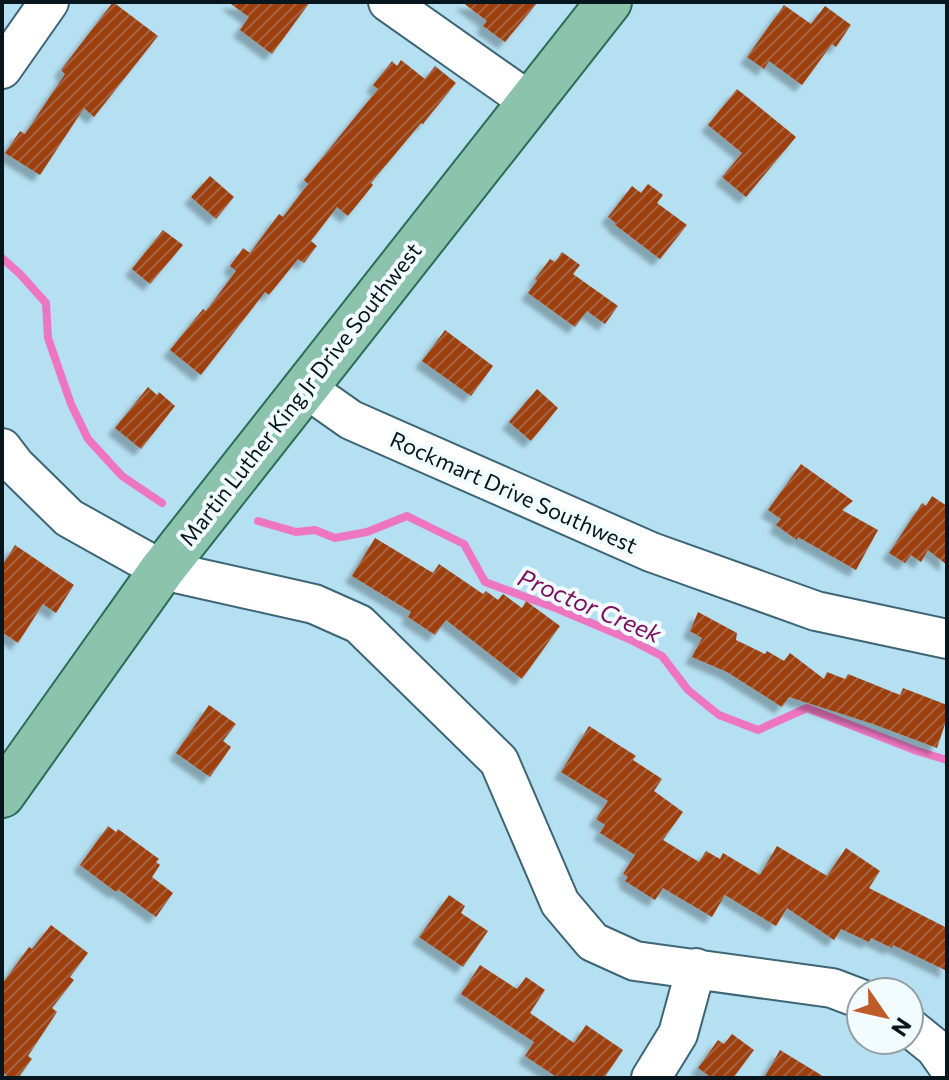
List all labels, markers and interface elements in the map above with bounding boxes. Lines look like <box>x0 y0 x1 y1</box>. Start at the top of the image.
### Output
street label: Martin Luther King Jr Drive Southwest <box>173 237 427 551</box>
street label: Rockmart Drive Southwest <box>386 425 642 559</box>
water label: Proctor Creek <box>514 562 667 649</box>
north arrow <box>845 976 925 1056</box>
text: N <box>886 1013 918 1042</box>

